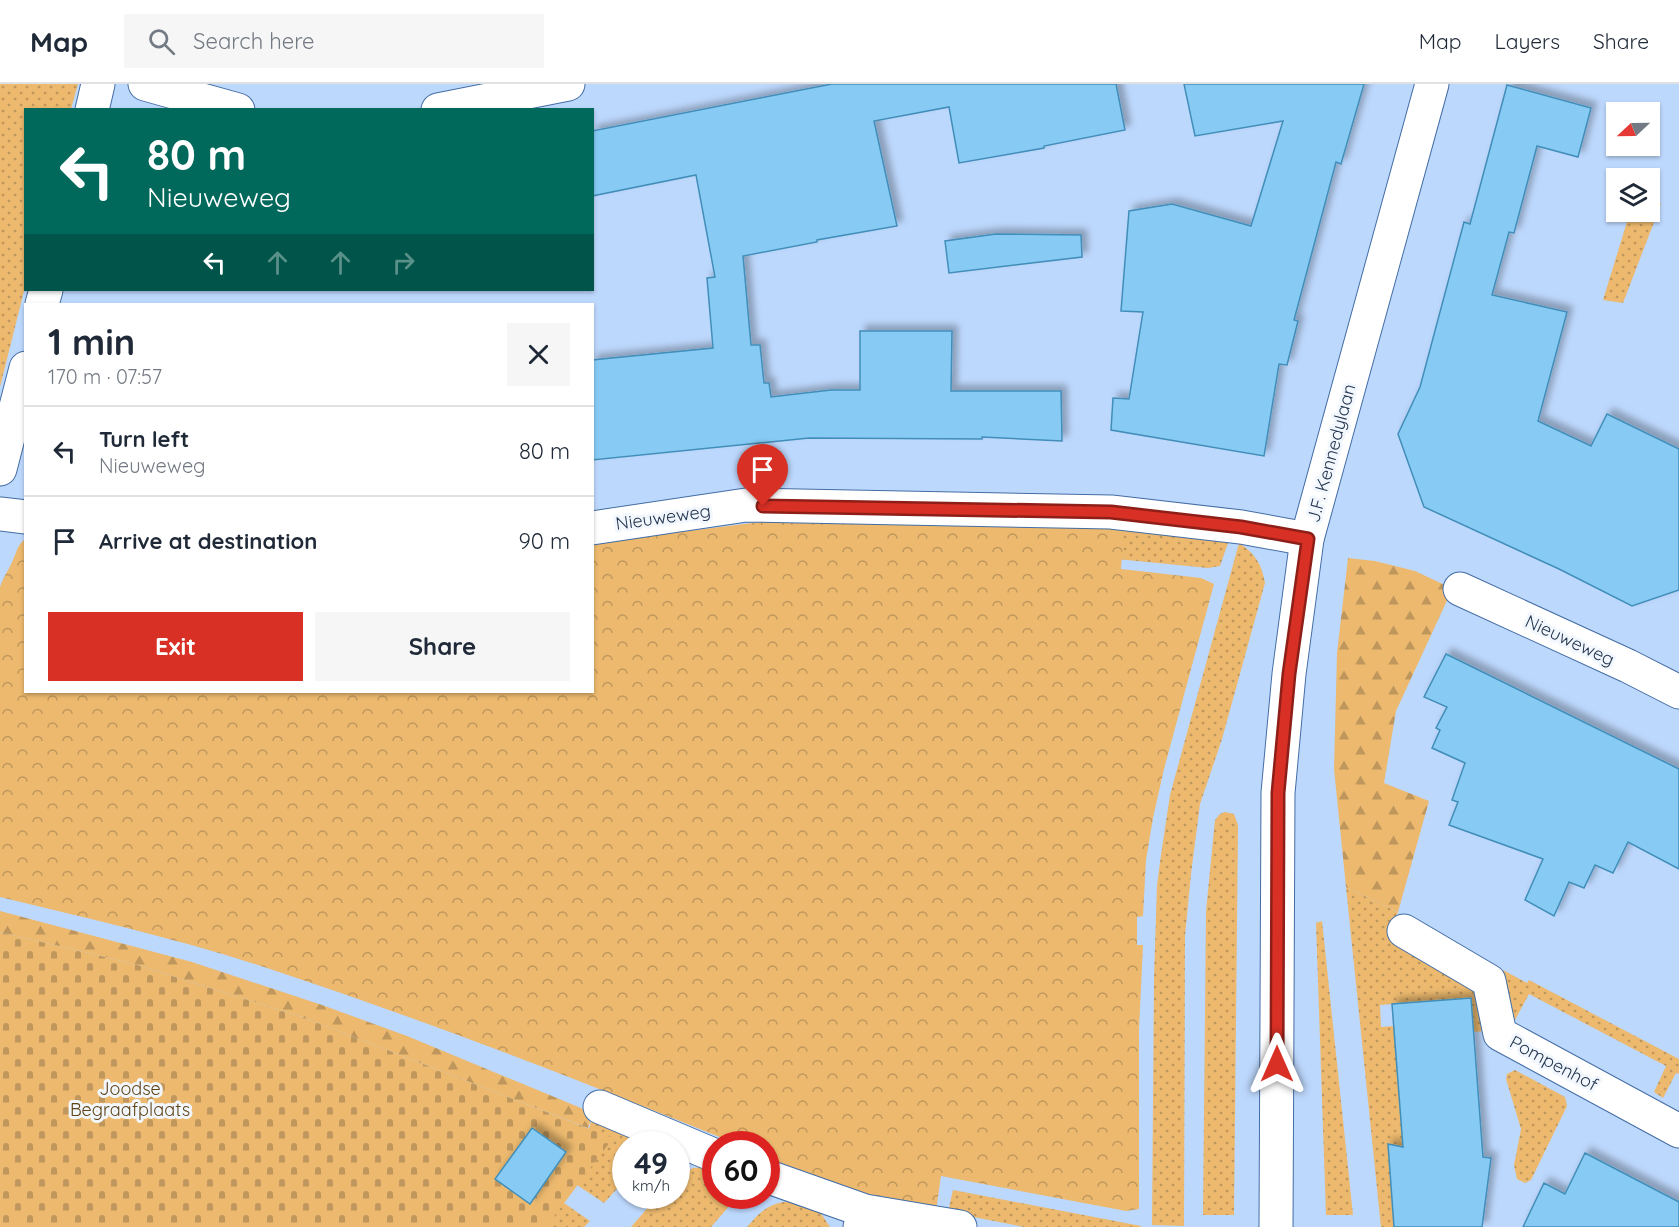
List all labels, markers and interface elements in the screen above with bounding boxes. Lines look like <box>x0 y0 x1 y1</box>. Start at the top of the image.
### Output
search box <box>124 14 544 68</box>
text: Map <box>30 24 88 59</box>
icon: search <box>145 25 178 58</box>
text: Search here <box>193 27 315 55</box>
text: Map <box>1419 28 1462 54</box>
text: Layers <box>1495 28 1560 54</box>
text: Share <box>1593 28 1649 54</box>
north arrow <box>1606 102 1660 156</box>
map controls <box>1606 102 1660 222</box>
text: 80 m <box>147 128 246 181</box>
icon: left <box>48 132 126 210</box>
button: layers <box>1606 168 1660 222</box>
text: Nieuweweg <box>147 180 291 214</box>
icon: left <box>198 246 231 279</box>
icon: ahead <box>261 246 294 279</box>
icon: ahead <box>324 246 357 279</box>
icon: right <box>387 246 420 279</box>
text: 1 min <box>48 319 135 364</box>
button: close <box>507 323 570 386</box>
text: 170 m · 07:57 <box>48 364 162 389</box>
street label: J.F. Kennedylaan <box>1301 381 1361 525</box>
text: Turn left <box>99 425 189 453</box>
icon: left <box>48 435 81 468</box>
text: 80 m <box>519 437 570 465</box>
pin <box>737 444 788 506</box>
text: Nieuweweg <box>99 453 206 478</box>
icon: arrive <box>746 453 779 486</box>
street label: Nieuweweg <box>614 499 712 535</box>
icon: arrive <box>48 525 81 558</box>
text: Arrive at destination <box>99 527 317 555</box>
text: 90 m <box>519 527 570 555</box>
street label: Nieuweweg <box>1522 609 1618 671</box>
button: Exit <box>48 612 303 681</box>
button: Share <box>315 612 570 681</box>
street label: Pompenhof <box>1506 1030 1603 1096</box>
position arrow <box>1245 1032 1309 1096</box>
park label: Joodse Begraafplaats <box>70 1077 190 1121</box>
speed limit sign: 60 <box>702 1131 780 1209</box>
text: 49 <box>634 1144 668 1182</box>
text: km/h <box>632 1176 670 1195</box>

